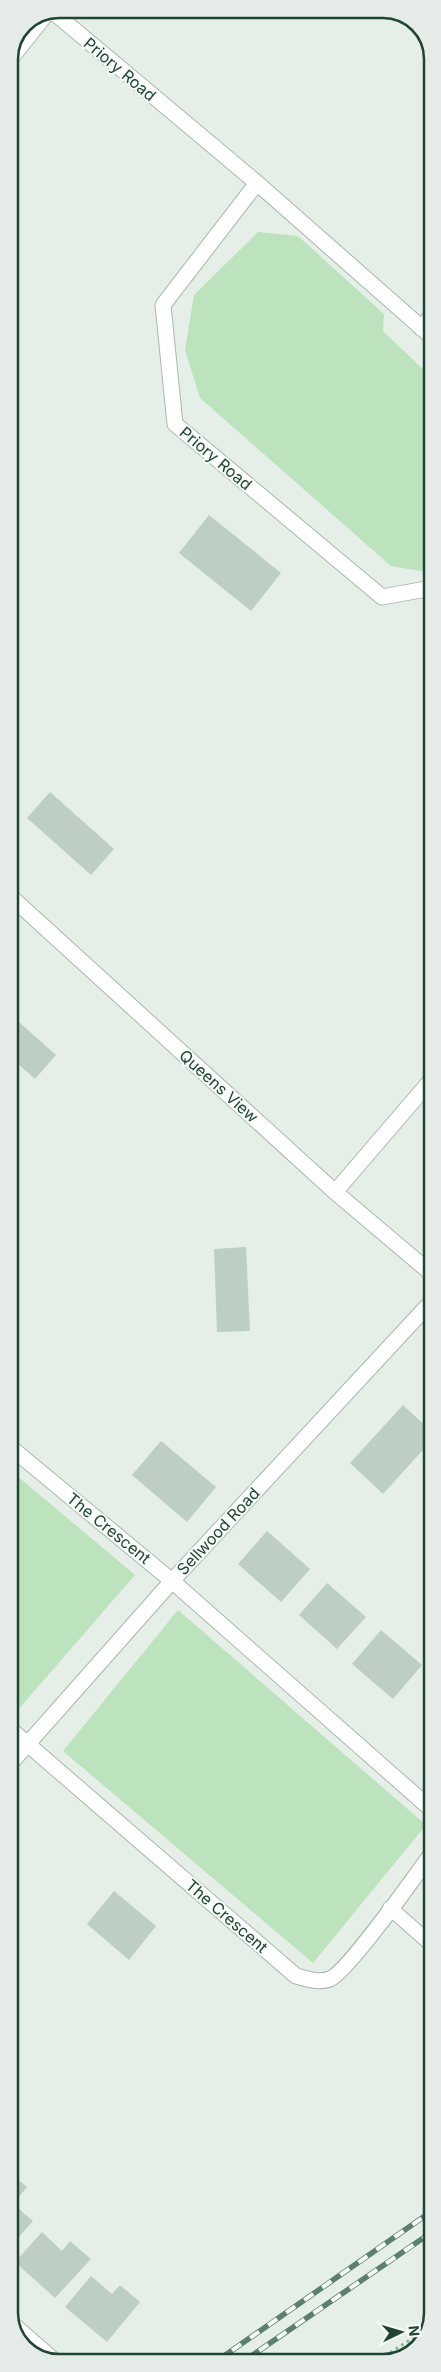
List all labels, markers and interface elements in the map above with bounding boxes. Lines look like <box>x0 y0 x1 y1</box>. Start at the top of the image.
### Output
street label: Priory Road <box>80 33 160 105</box>
street label: Priory Road <box>176 422 256 494</box>
street label: Queens View <box>175 1045 263 1127</box>
street label: Sellwood Road <box>172 1483 264 1579</box>
street label: The Crescent <box>63 1488 155 1568</box>
street label: The Crescent <box>182 1875 272 1957</box>
north arrow <box>376 2307 426 2357</box>
text: N <box>406 2325 423 2337</box>

